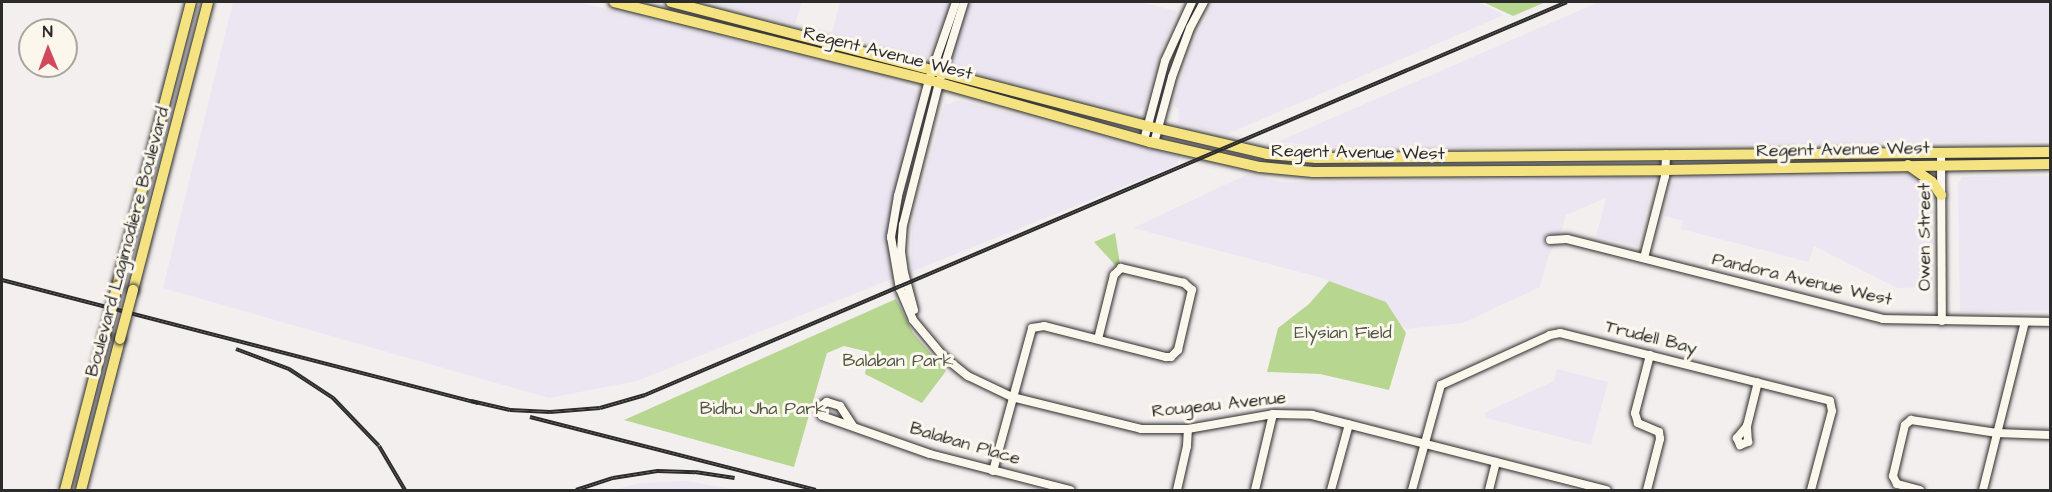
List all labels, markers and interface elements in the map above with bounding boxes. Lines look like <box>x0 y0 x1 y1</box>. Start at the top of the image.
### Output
north arrow <box>18 18 78 78</box>
text: N <box>43 21 53 43</box>
street label: Regent Avenue West <box>801 23 975 85</box>
street label: Boulevard Lagimodière Boulevard <box>82 105 174 379</box>
street label: Regent Avenue West <box>1756 138 1930 162</box>
street label: Regent Avenue West <box>1271 141 1445 165</box>
street label: Owen Street <box>1914 183 1936 291</box>
street label: Pandora Avenue West <box>1710 249 1894 311</box>
street label: Trudell Bay <box>1603 316 1699 360</box>
park label: Elysian Field <box>1294 322 1392 344</box>
park label: Balaban Park <box>842 350 954 372</box>
street label: Rougeau Avenue <box>1151 387 1287 423</box>
park label: Bidhu Jha Park <box>700 398 826 420</box>
street label: Balaban Place <box>907 418 1023 470</box>

